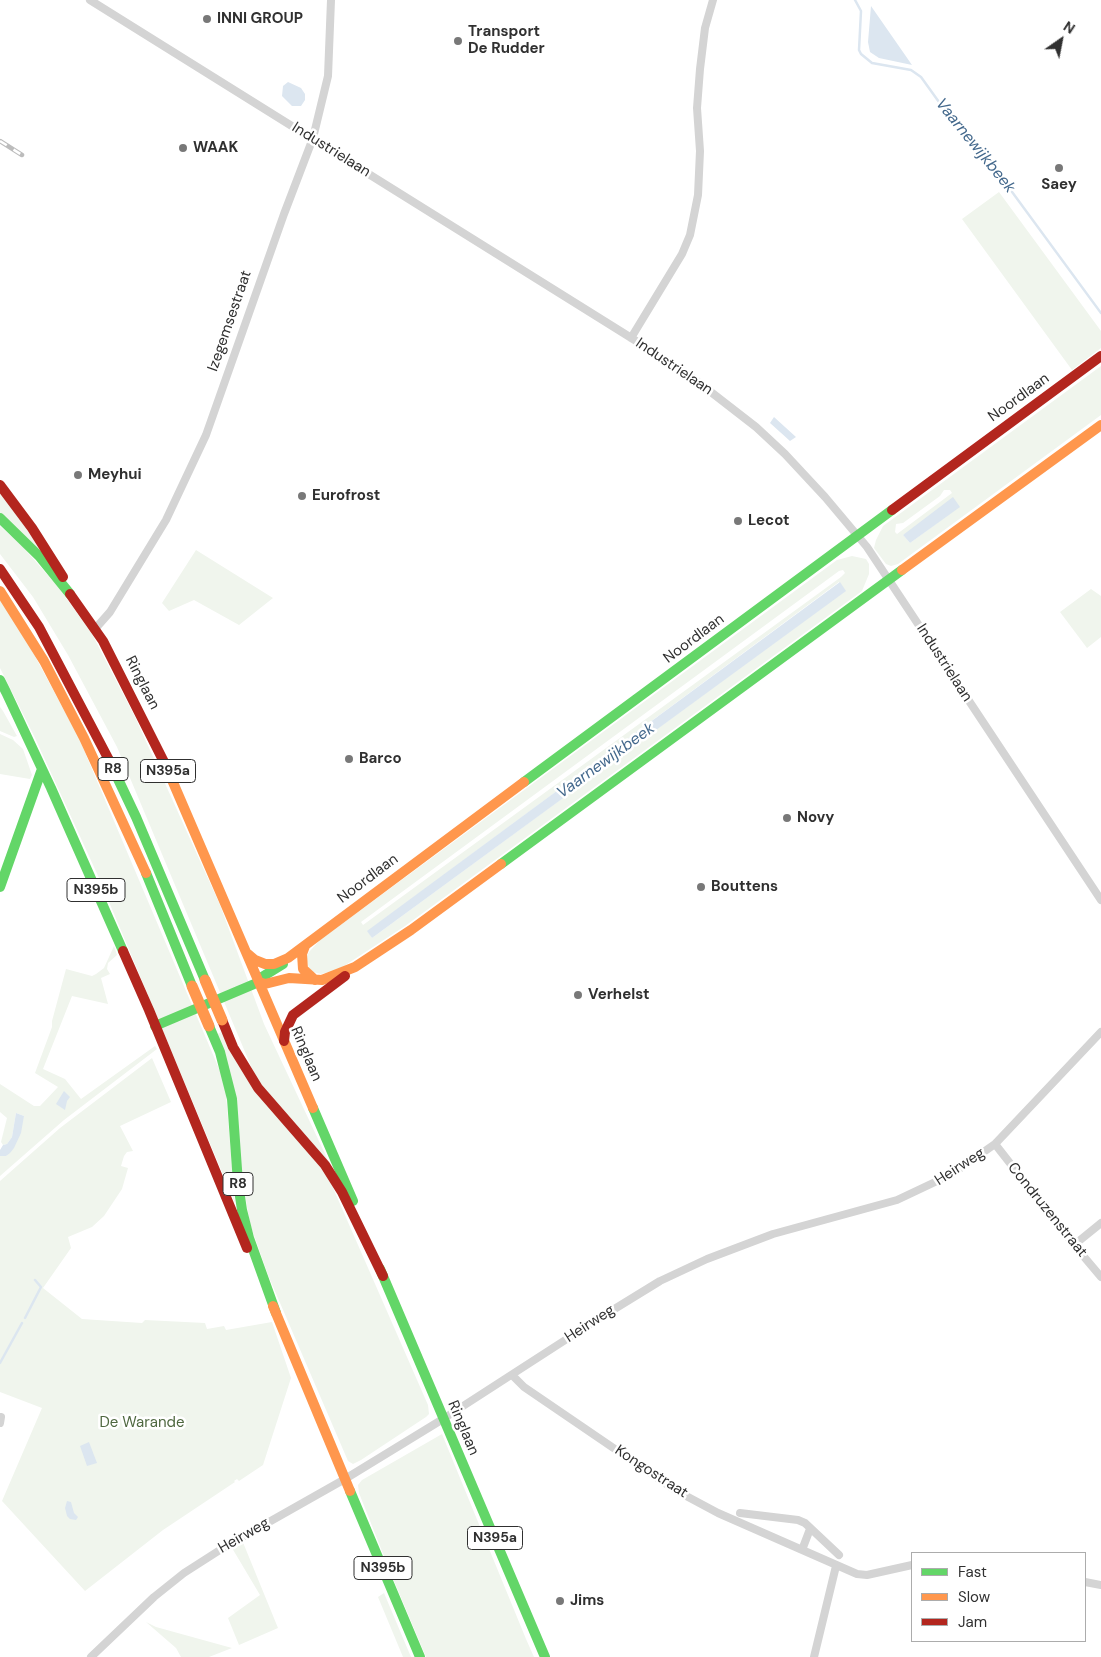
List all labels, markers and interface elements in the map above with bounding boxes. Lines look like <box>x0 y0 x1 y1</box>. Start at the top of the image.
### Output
place label: INNI GROUP <box>217 10 303 28</box>
marker: INNI GROUP <box>201 13 213 25</box>
north arrow <box>1036 15 1086 65</box>
text: N <box>1060 17 1078 38</box>
place label: Transport De Rudder <box>468 23 545 58</box>
marker: Transport De Rudder <box>452 35 464 47</box>
water label: Vaarnewijkbeek <box>931 95 1019 197</box>
street label: Industrielaan <box>288 119 374 181</box>
place label: WAAK <box>193 139 238 157</box>
marker: WAAK <box>177 142 189 154</box>
marker: Saey <box>1053 162 1065 174</box>
place label: Saey <box>1041 176 1077 194</box>
street label: Izegemsestraat <box>204 268 256 374</box>
street label: Industrielaan <box>632 335 716 399</box>
street label: Noordlaan <box>985 370 1053 426</box>
place label: Meyhui <box>88 466 142 484</box>
marker: Meyhui <box>72 469 84 481</box>
place label: Eurofrost <box>312 487 380 505</box>
marker: Eurofrost <box>296 490 308 502</box>
place label: Lecot <box>748 512 790 530</box>
marker: Lecot <box>732 515 744 527</box>
street label: Noordlaan <box>660 610 728 668</box>
street label: Industrielaan <box>912 621 976 705</box>
street label: Ringlaan <box>121 653 163 713</box>
water label: Vaarnewijkbeek <box>553 719 659 803</box>
place label: Barco <box>359 750 402 768</box>
marker: Barco <box>343 753 355 765</box>
road number: R8 <box>98 758 128 781</box>
road number: N395a <box>140 759 196 782</box>
place label: Novy <box>797 809 834 827</box>
marker: Novy <box>781 812 793 824</box>
street label: Noordlaan <box>334 850 402 908</box>
road number: N395b <box>67 878 125 902</box>
place label: Bouttens <box>711 878 778 896</box>
marker: Bouttens <box>695 881 707 893</box>
place label: Verhelst <box>588 986 649 1004</box>
marker: Verhelst <box>572 989 584 1001</box>
street label: Ringlaan <box>286 1024 326 1084</box>
street label: Heirweg <box>932 1144 988 1190</box>
street label: Condruzenstraat <box>1003 1159 1091 1261</box>
road number: R8 <box>223 1172 253 1196</box>
street label: Heirweg <box>562 1301 618 1347</box>
street label: Ringlaan <box>443 1398 483 1458</box>
park label: De Warande <box>99 1414 185 1432</box>
street label: Kongostraat <box>611 1442 691 1502</box>
street label: Heirweg <box>215 1514 273 1558</box>
road number: N395a <box>468 1526 522 1550</box>
legend <box>911 1552 1086 1642</box>
road number: N395b <box>354 1556 412 1580</box>
text: Fast <box>958 1562 987 1582</box>
text: Slow <box>958 1587 990 1607</box>
place label: Jims <box>570 1592 604 1610</box>
marker: Jims <box>554 1595 566 1607</box>
text: Jam <box>958 1612 987 1632</box>

